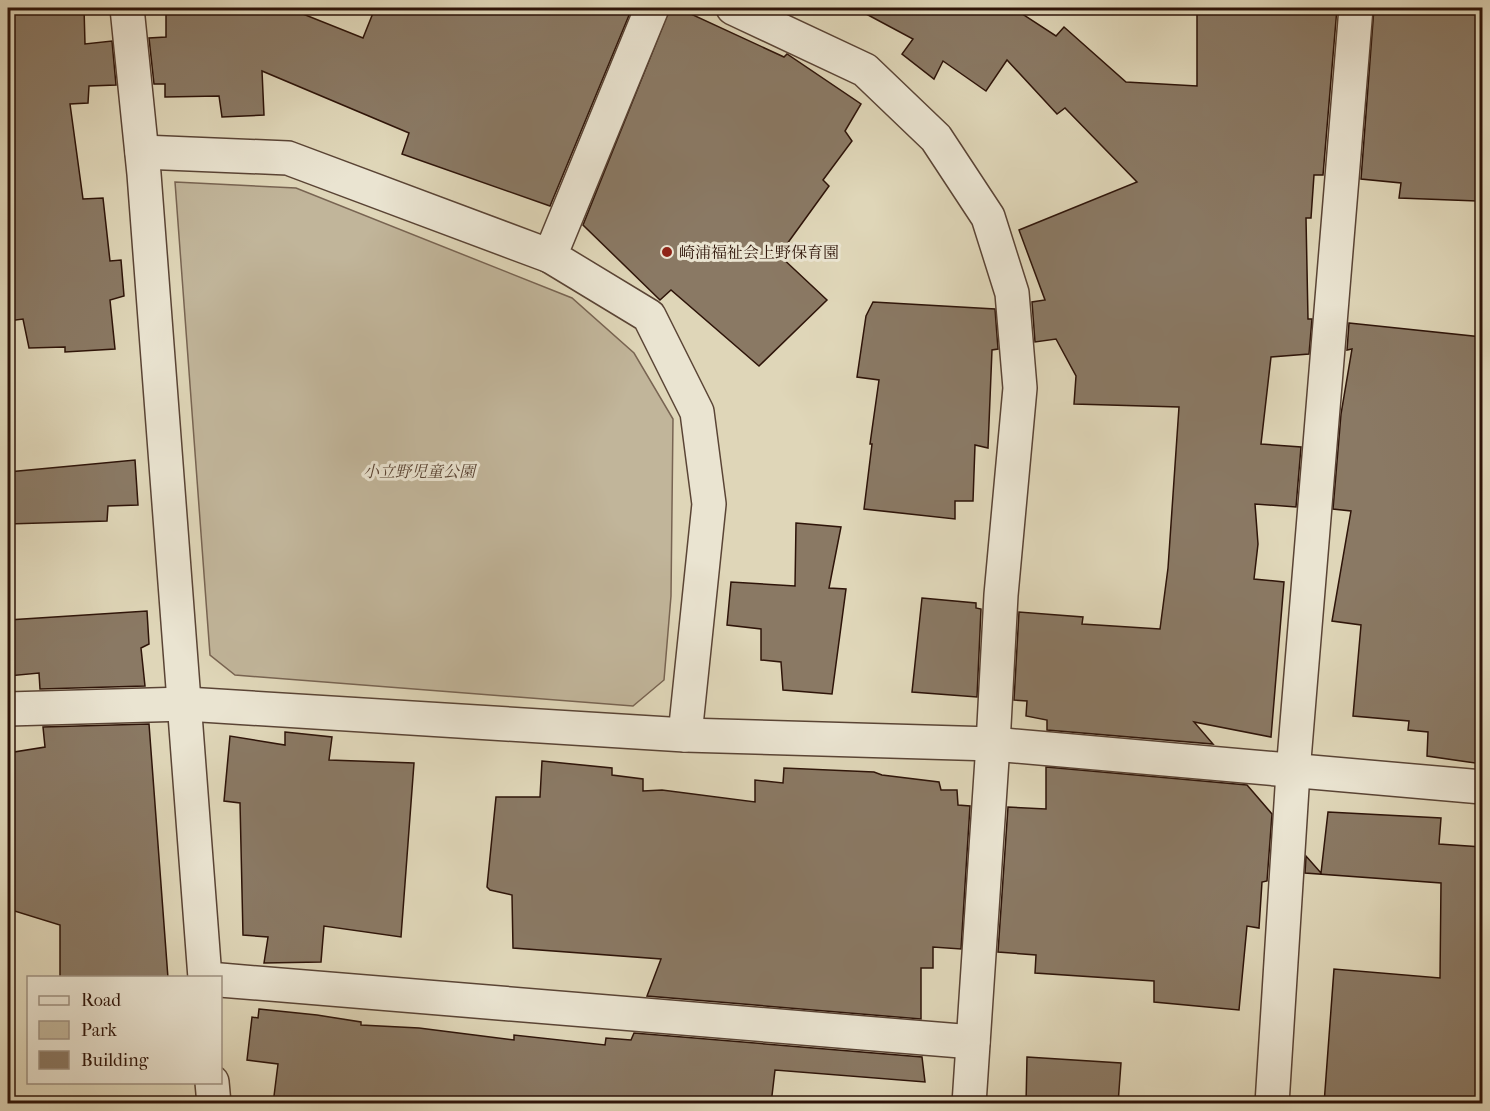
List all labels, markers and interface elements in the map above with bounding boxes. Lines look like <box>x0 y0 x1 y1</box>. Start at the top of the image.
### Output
place label: 崎浦福祉会上野保育園 <box>679 243 839 262</box>
marker: 崎浦福祉会上野保育園 <box>660 245 674 259</box>
park label: 小立野児童公園 <box>363 462 478 481</box>
legend <box>27 976 222 1084</box>
text: Road <box>81 990 121 1011</box>
text: Park <box>81 1020 118 1041</box>
text: Building <box>81 1050 149 1071</box>

